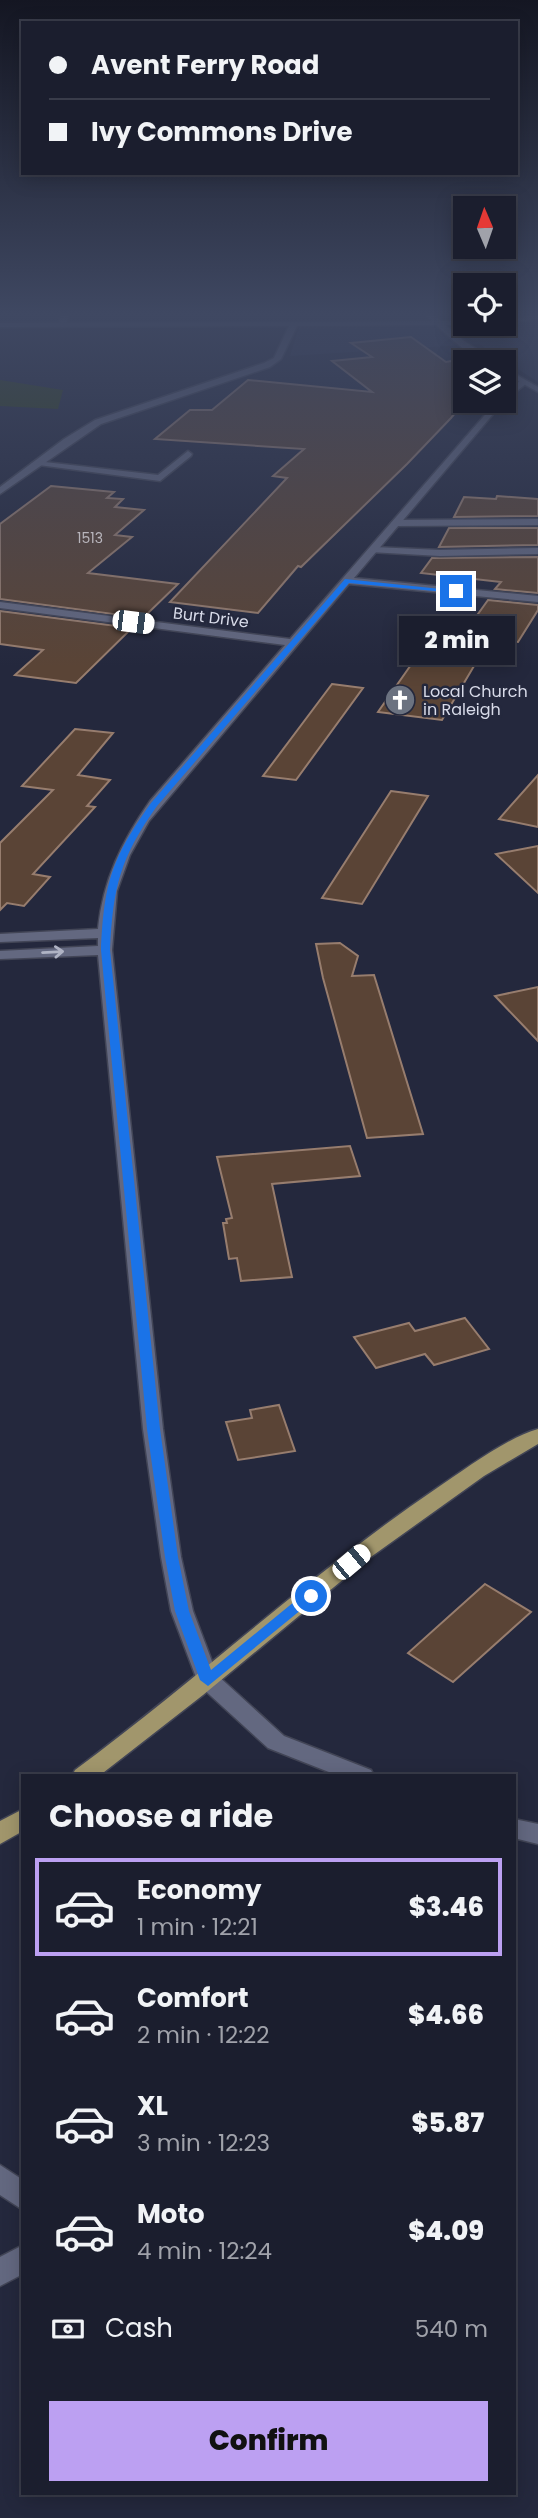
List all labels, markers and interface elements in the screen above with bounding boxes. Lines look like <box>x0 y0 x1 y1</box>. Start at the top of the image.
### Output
text: Avent Ferry Road <box>91 47 319 83</box>
text: Ivy Commons Drive <box>91 114 352 150</box>
north arrow <box>453 196 516 259</box>
map controls <box>453 196 516 413</box>
button: locate <box>453 273 516 336</box>
button: layers <box>453 350 516 413</box>
house number: 1513 <box>77 528 103 548</box>
route end <box>440 575 472 607</box>
street label: Burt Drive <box>172 601 250 634</box>
car <box>111 609 156 635</box>
callout: 2 min <box>398 616 514 664</box>
text: 2 min <box>425 624 489 656</box>
place label: Local Church in Raleigh <box>423 680 528 721</box>
church icon: Local Church in Raleigh <box>383 683 417 717</box>
one-way arrow <box>41 946 64 959</box>
car <box>329 1540 374 1584</box>
route start <box>295 1580 327 1612</box>
text: Choose a ride <box>49 1793 273 1838</box>
text: Economy <box>137 1872 261 1908</box>
icon: car <box>53 1876 116 1939</box>
text: $3.46 <box>409 1889 484 1925</box>
text: 1 min · 12:21 <box>137 1911 258 1943</box>
text: Comfort <box>137 1980 249 2016</box>
icon: car <box>53 1984 116 2047</box>
text: $4.66 <box>408 1997 484 2033</box>
text: 2 min · 12:22 <box>137 2019 270 2051</box>
text: XL <box>137 2088 168 2124</box>
icon: car <box>53 2092 116 2155</box>
text: $5.87 <box>411 2105 484 2141</box>
text: 3 min · 12:23 <box>137 2127 270 2159</box>
text: Moto <box>137 2196 205 2232</box>
icon: car <box>53 2200 116 2263</box>
text: $4.09 <box>408 2213 484 2249</box>
text: 4 min · 12:24 <box>137 2235 272 2267</box>
icon: cash <box>49 2310 87 2348</box>
text: Cash <box>105 2310 173 2346</box>
text: 540 m <box>415 2313 488 2345</box>
button: Confirm <box>49 2401 488 2481</box>

